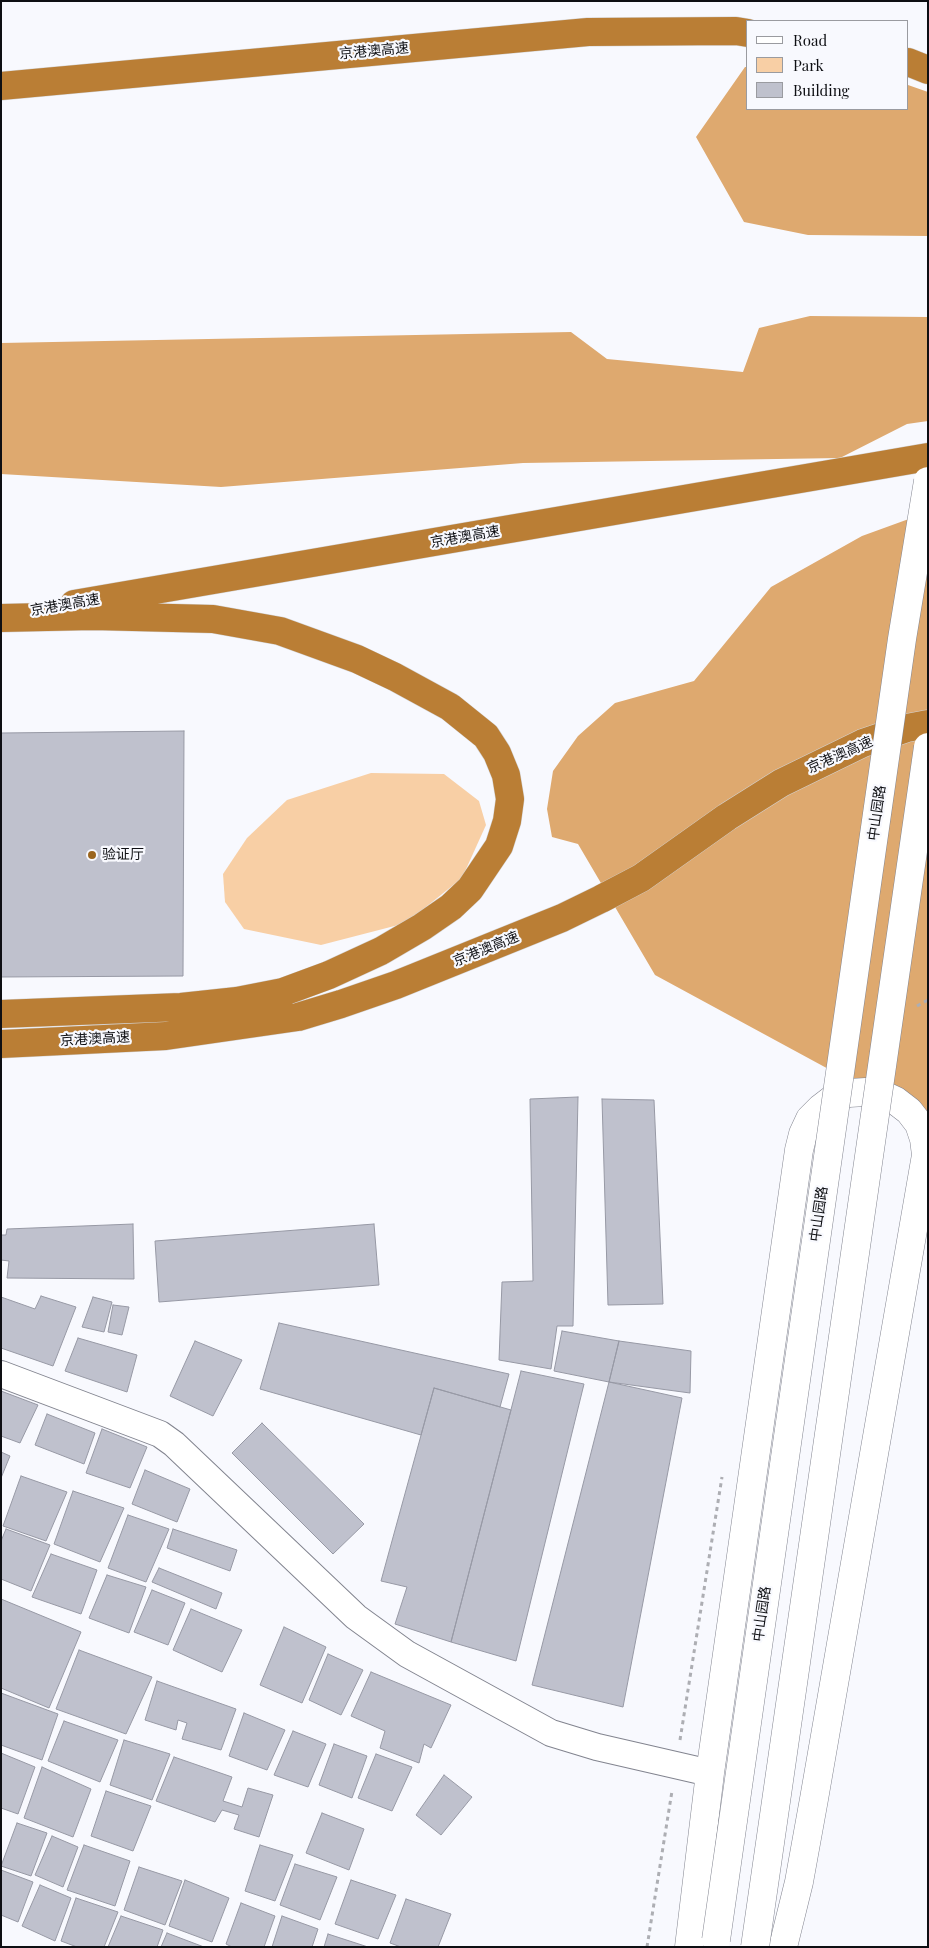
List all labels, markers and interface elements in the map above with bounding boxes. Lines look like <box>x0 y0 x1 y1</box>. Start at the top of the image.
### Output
legend <box>746 20 909 110</box>
text: Road <box>793 30 827 50</box>
street label: 京港澳高速 <box>338 40 410 62</box>
text: Park <box>793 55 824 75</box>
text: Building <box>793 80 849 100</box>
street label: 京港澳高速 <box>429 523 501 551</box>
street label: 京港澳高速 <box>29 591 101 619</box>
street label: 京港澳高速 <box>805 733 875 777</box>
street label: 中山园路 <box>865 784 889 842</box>
place label: 验证厅 <box>102 847 144 863</box>
marker: 验证厅 <box>86 849 98 861</box>
street label: 京港澳高速 <box>450 928 522 970</box>
street label: 京港澳高速 <box>60 1029 130 1049</box>
street label: 中山园路 <box>807 1185 831 1243</box>
street label: 中山园路 <box>750 1585 774 1643</box>

